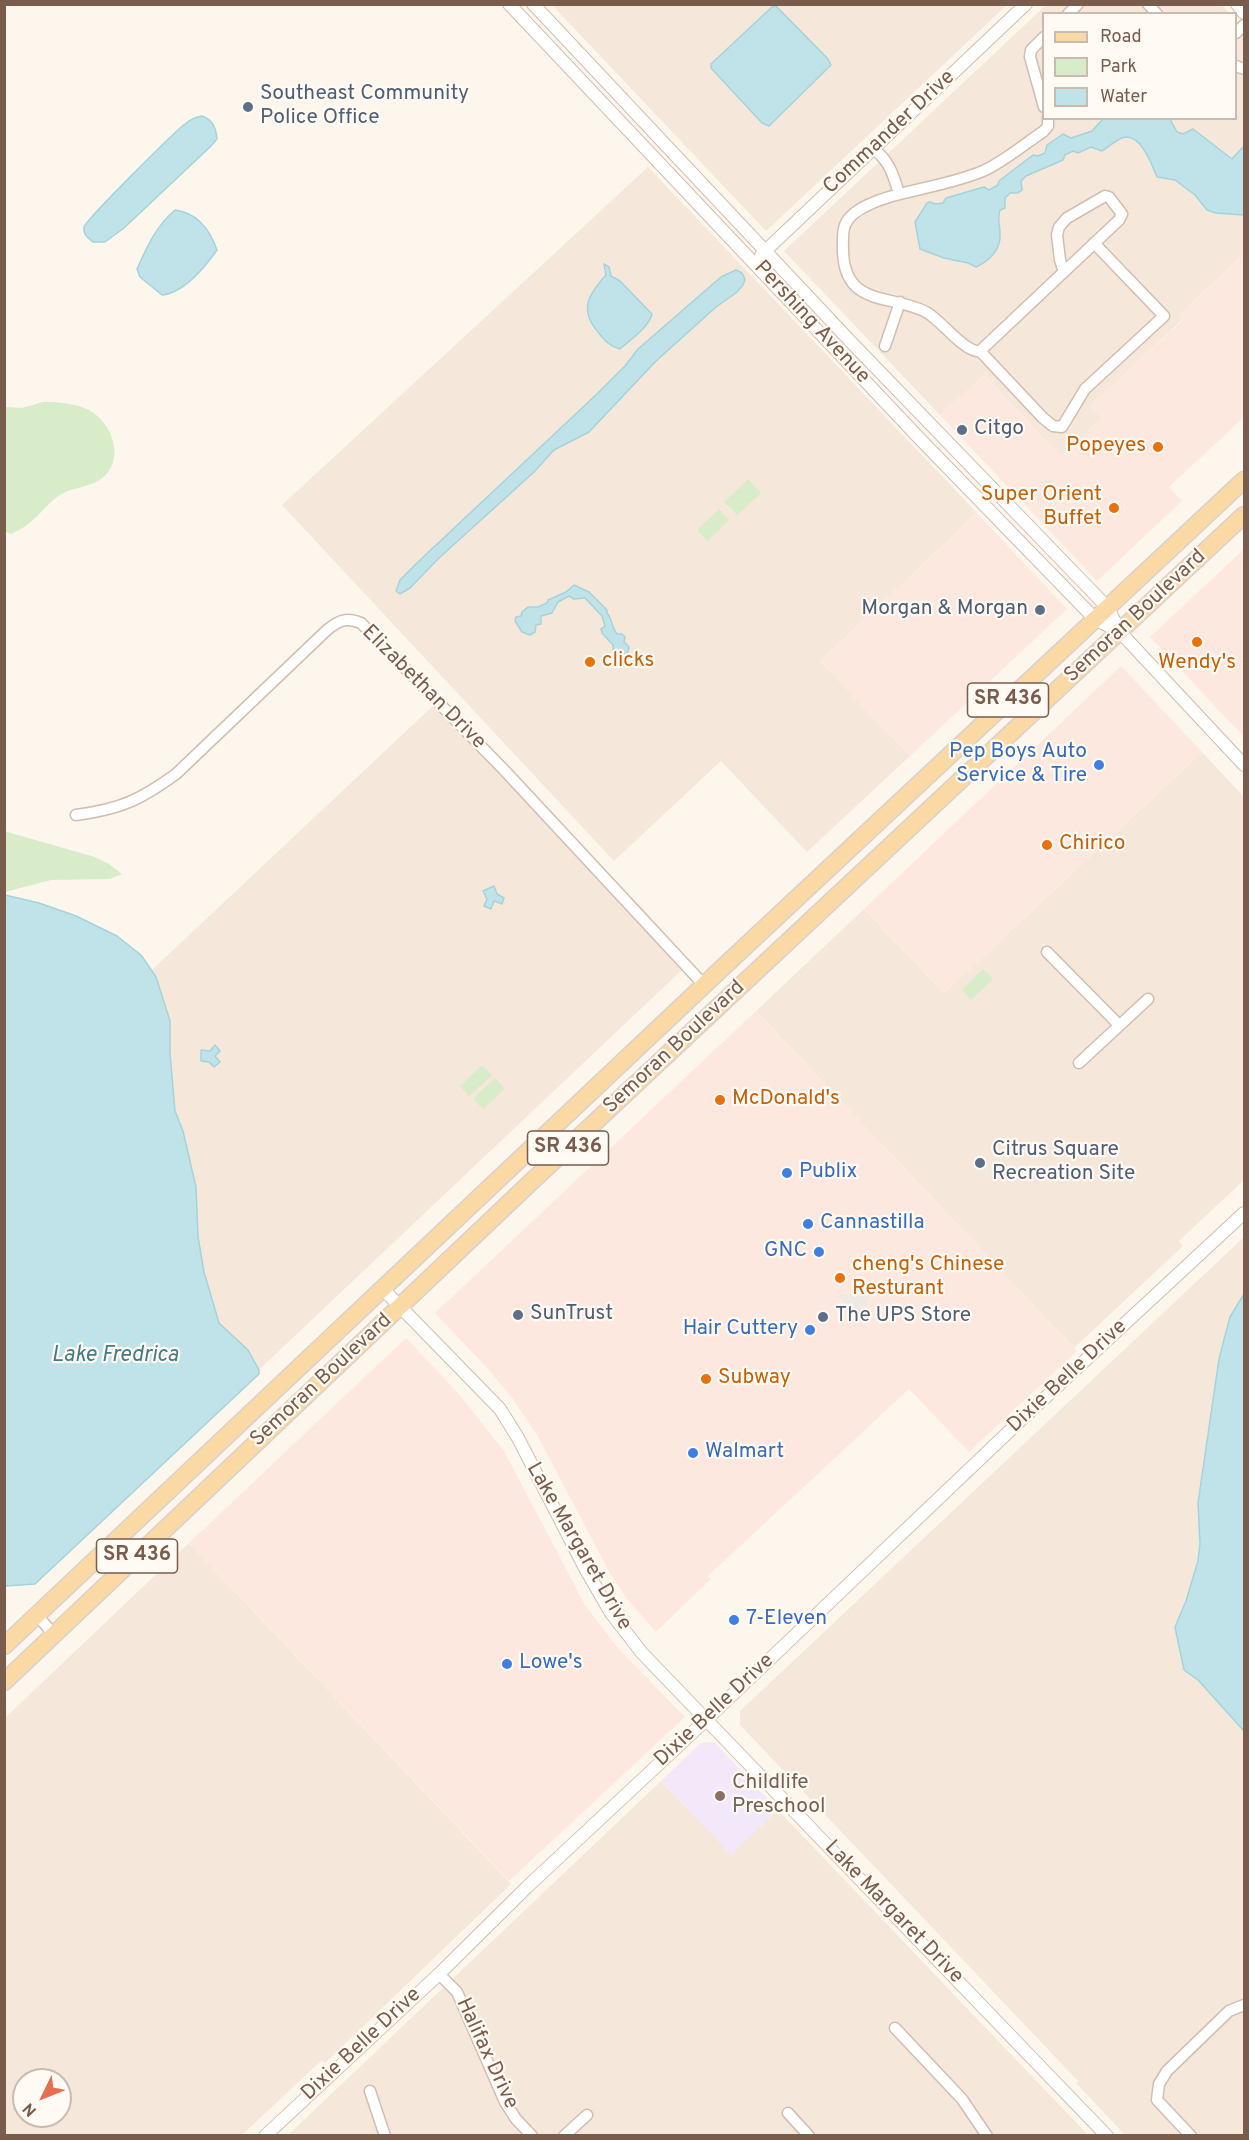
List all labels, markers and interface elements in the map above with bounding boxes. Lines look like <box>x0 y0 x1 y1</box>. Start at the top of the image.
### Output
legend <box>1042 12 1237 120</box>
text: Road <box>1100 26 1142 49</box>
text: Park <box>1100 56 1137 79</box>
street label: Commander Drive <box>819 66 961 200</box>
place label: Southeast Community Police Office <box>260 82 469 132</box>
text: Water <box>1100 86 1147 109</box>
marker: Southeast Community Police Office <box>241 100 255 114</box>
street label: Pershing Avenue <box>748 256 874 390</box>
place label: Citgo <box>974 417 1024 443</box>
marker: Citgo <box>955 423 969 437</box>
place label: Popeyes <box>1066 434 1146 460</box>
marker: Popeyes <box>1151 440 1165 454</box>
place label: Super Orient Buffet <box>981 483 1102 533</box>
marker: Super Orient Buffet <box>1107 501 1121 515</box>
street label: Semoran Boulevard <box>1060 545 1212 689</box>
place label: Morgan & Morgan <box>861 597 1028 623</box>
marker: Morgan & Morgan <box>1033 603 1047 617</box>
street label: Elizabethan Drive <box>356 621 490 755</box>
marker: Wendy's <box>1190 635 1204 649</box>
place label: clicks <box>602 649 654 675</box>
place label: Wendy's <box>1158 651 1236 677</box>
marker: clicks <box>583 655 597 669</box>
road number: SR 436 <box>968 683 1048 717</box>
place label: Pep Boys Auto Service & Tire <box>949 740 1087 790</box>
marker: Pep Boys Auto Service & Tire <box>1092 758 1106 772</box>
place label: Chirico <box>1059 832 1126 858</box>
marker: Chirico <box>1040 838 1054 852</box>
street label: Semoran Boulevard <box>599 976 751 1120</box>
place label: McDonald's <box>732 1087 840 1113</box>
marker: McDonald's <box>713 1093 727 1107</box>
road number: SR 436 <box>528 1131 608 1165</box>
place label: Citrus Square Recreation Site <box>992 1138 1135 1188</box>
marker: Citrus Square Recreation Site <box>973 1156 987 1170</box>
place label: Publix <box>799 1160 857 1186</box>
marker: Publix <box>780 1166 794 1180</box>
place label: Cannastilla <box>820 1211 925 1237</box>
marker: Cannastilla <box>801 1217 815 1231</box>
place label: GNC <box>764 1239 807 1265</box>
marker: GNC <box>812 1245 826 1259</box>
place label: cheng's Chinese Resturant <box>852 1253 1004 1303</box>
marker: cheng's Chinese Resturant <box>833 1271 847 1285</box>
place label: SunTrust <box>530 1302 613 1328</box>
place label: The UPS Store <box>835 1304 971 1330</box>
marker: SunTrust <box>511 1308 525 1322</box>
street label: Semoran Boulevard <box>246 1309 398 1453</box>
marker: The UPS Store <box>816 1310 830 1324</box>
street label: Dixie Belle Drive <box>1003 1315 1133 1439</box>
place label: Hair Cuttery <box>683 1317 798 1343</box>
marker: Hair Cuttery <box>803 1323 817 1337</box>
water label: Lake Fredrica <box>52 1344 178 1370</box>
place label: Subway <box>718 1366 791 1392</box>
marker: Subway <box>699 1372 713 1386</box>
place label: Walmart <box>705 1440 784 1466</box>
marker: Walmart <box>686 1446 700 1460</box>
street label: Lake Margaret Drive <box>520 1459 636 1635</box>
road number: SR 436 <box>96 1539 178 1573</box>
place label: 7-Eleven <box>746 1607 827 1633</box>
marker: 7-Eleven <box>727 1613 741 1627</box>
street label: Dixie Belle Drive <box>650 1649 780 1773</box>
place label: Lowe's <box>519 1651 583 1677</box>
marker: Lowe's <box>500 1657 514 1671</box>
place label: Childlife Preschool <box>732 1771 826 1821</box>
marker: Childlife Preschool <box>713 1789 727 1803</box>
street label: Lake Margaret Drive <box>818 1836 968 1990</box>
street label: Dixie Belle Drive <box>297 1983 427 2107</box>
street label: Halifax Drive <box>449 1994 523 2114</box>
north arrow <box>12 2068 72 2128</box>
text: N <box>19 2098 42 2120</box>

